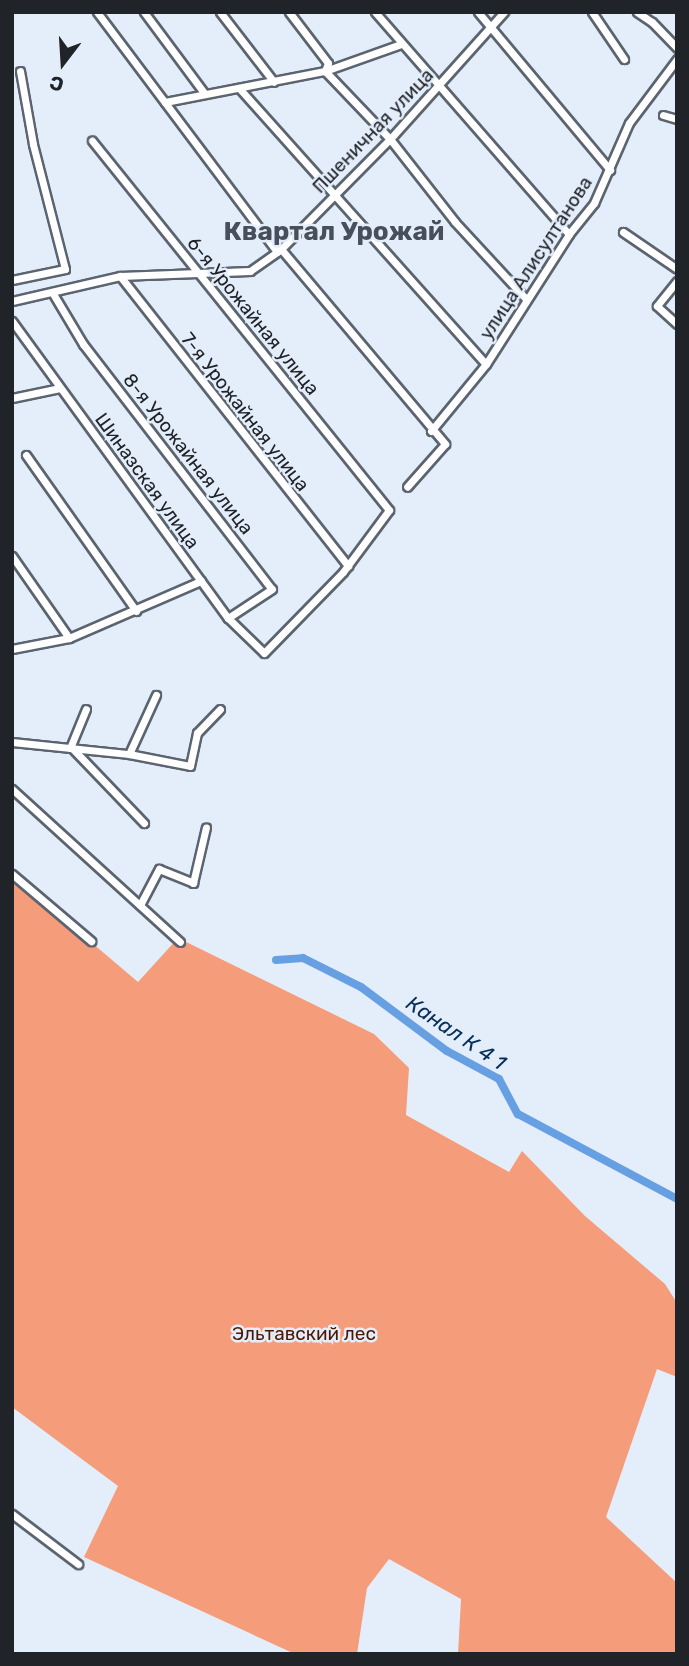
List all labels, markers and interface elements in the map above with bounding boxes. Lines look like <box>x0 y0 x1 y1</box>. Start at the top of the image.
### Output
north arrow <box>28 28 98 98</box>
street label: Пшеничная улица <box>308 64 438 198</box>
text: С <box>47 71 66 97</box>
street label: улица Алисултанова <box>475 172 597 344</box>
district label: Квартал Урожай <box>224 216 444 248</box>
street label: 6-я Урожайная улица <box>182 232 324 400</box>
street label: 7-я Урожайная улица <box>176 328 314 496</box>
street label: 8-я Урожайная улица <box>118 369 258 539</box>
street label: Шиназская улица <box>90 409 204 553</box>
water label: Канал К 4 1 <box>401 990 511 1076</box>
park label: Эльтавский лес <box>232 1323 376 1345</box>

